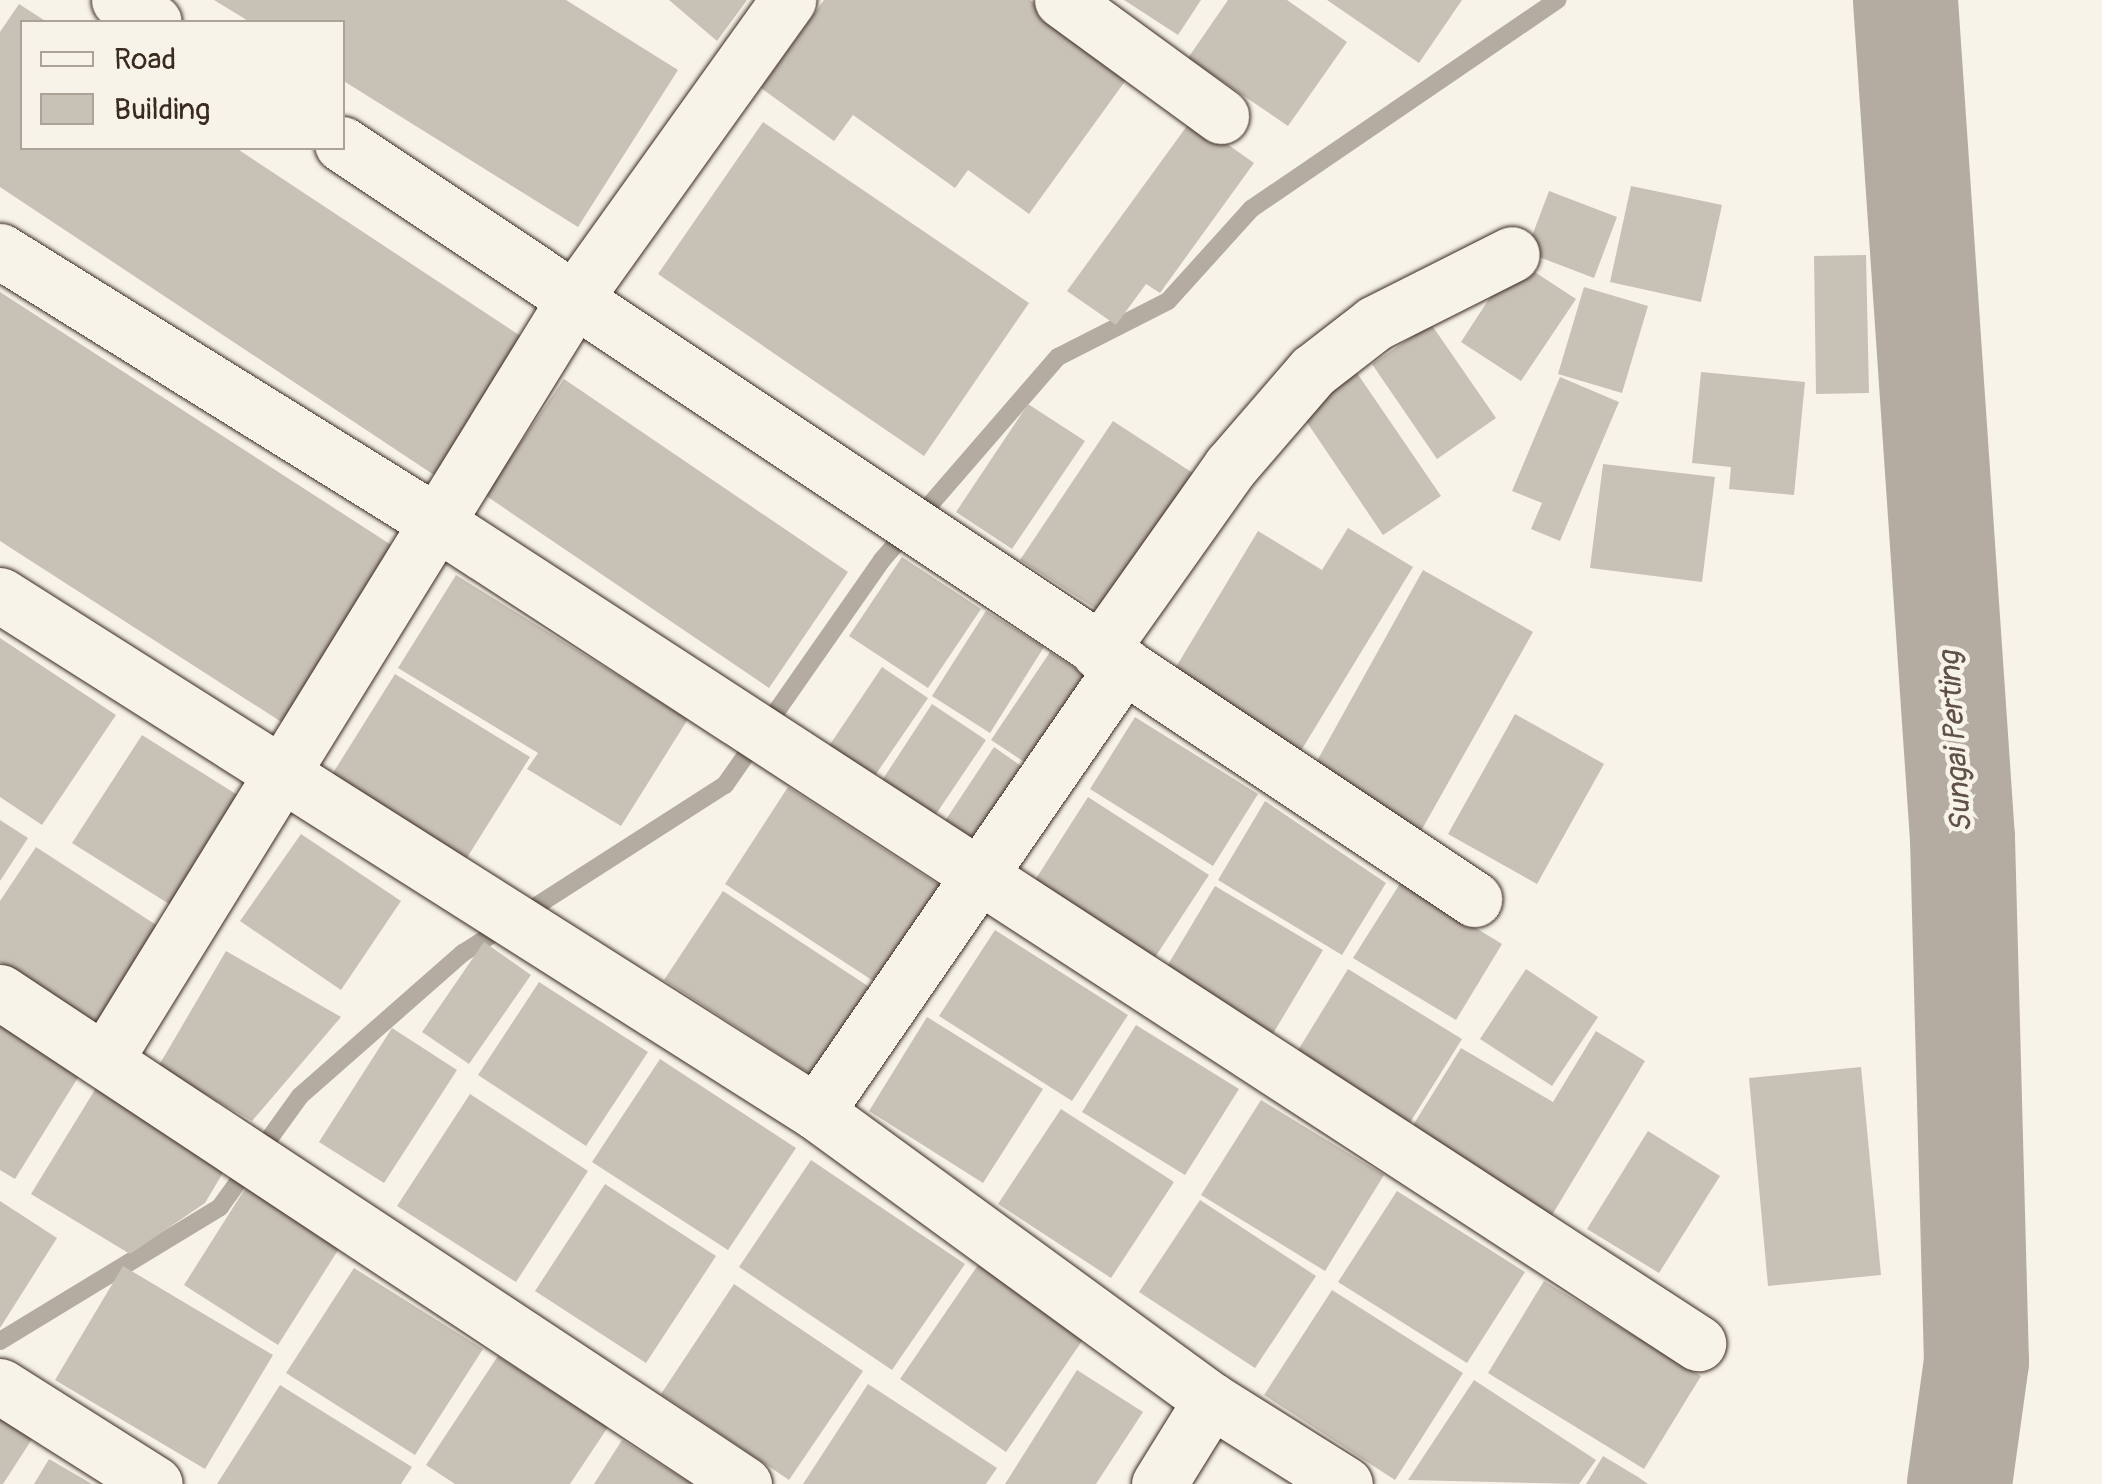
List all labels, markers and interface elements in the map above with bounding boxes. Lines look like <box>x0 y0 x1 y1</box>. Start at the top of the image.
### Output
legend <box>20 20 345 150</box>
text: Road <box>114 41 176 78</box>
text: Building <box>114 91 210 128</box>
water label: Sungai Perting <box>1932 650 1980 834</box>

